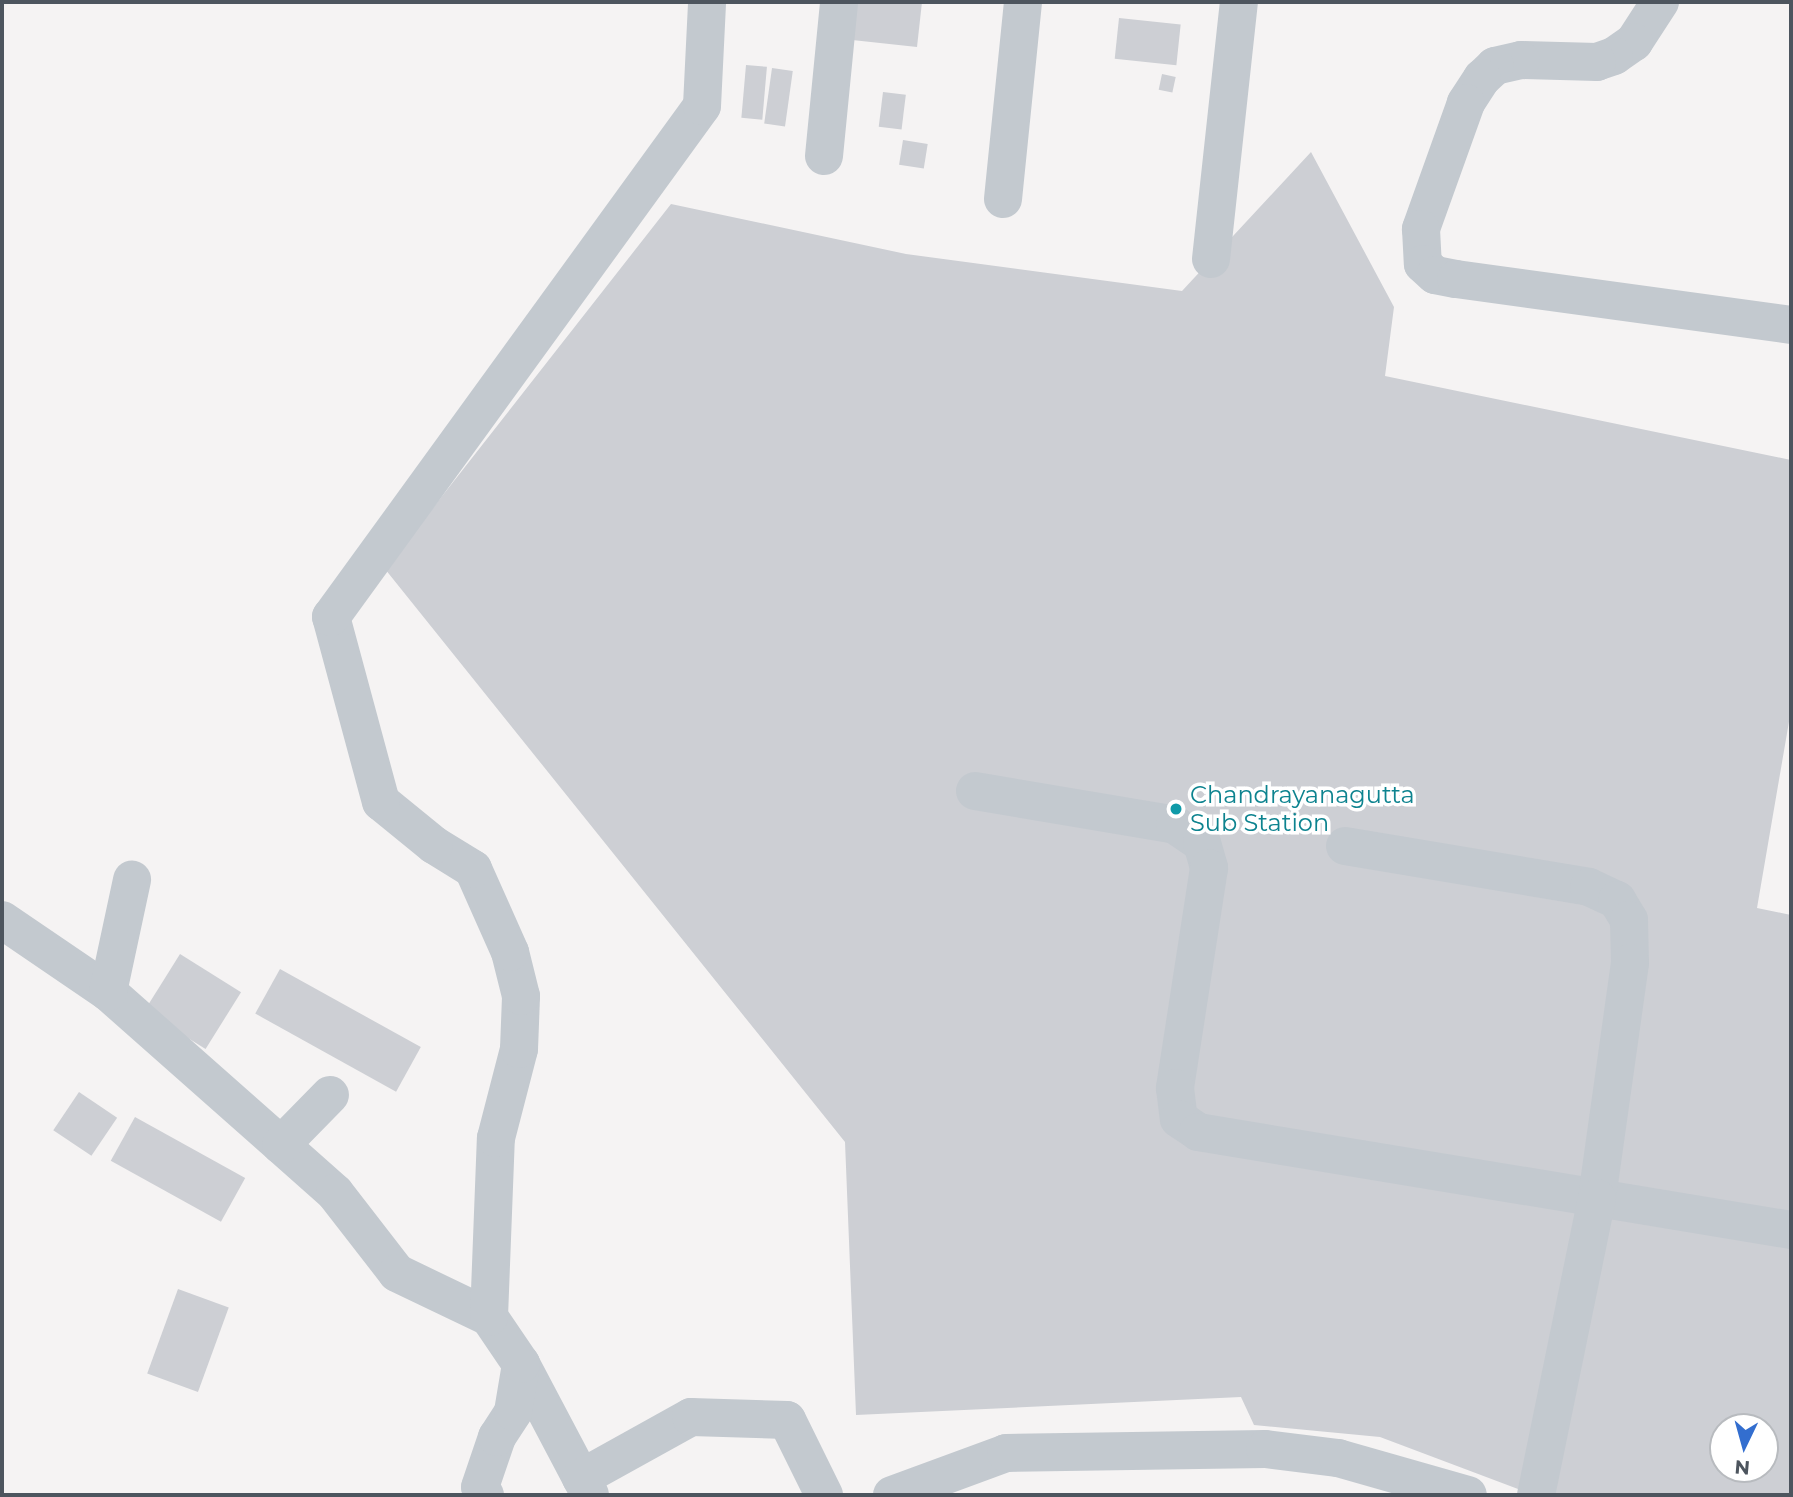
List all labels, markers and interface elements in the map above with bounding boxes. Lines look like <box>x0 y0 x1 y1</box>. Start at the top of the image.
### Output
place label: Chandrayanagutta Sub Station <box>1190 781 1415 837</box>
marker: Chandrayanagutta Sub Station <box>1168 801 1184 817</box>
north arrow <box>1709 1413 1779 1483</box>
text: N <box>1734 1455 1751 1480</box>

